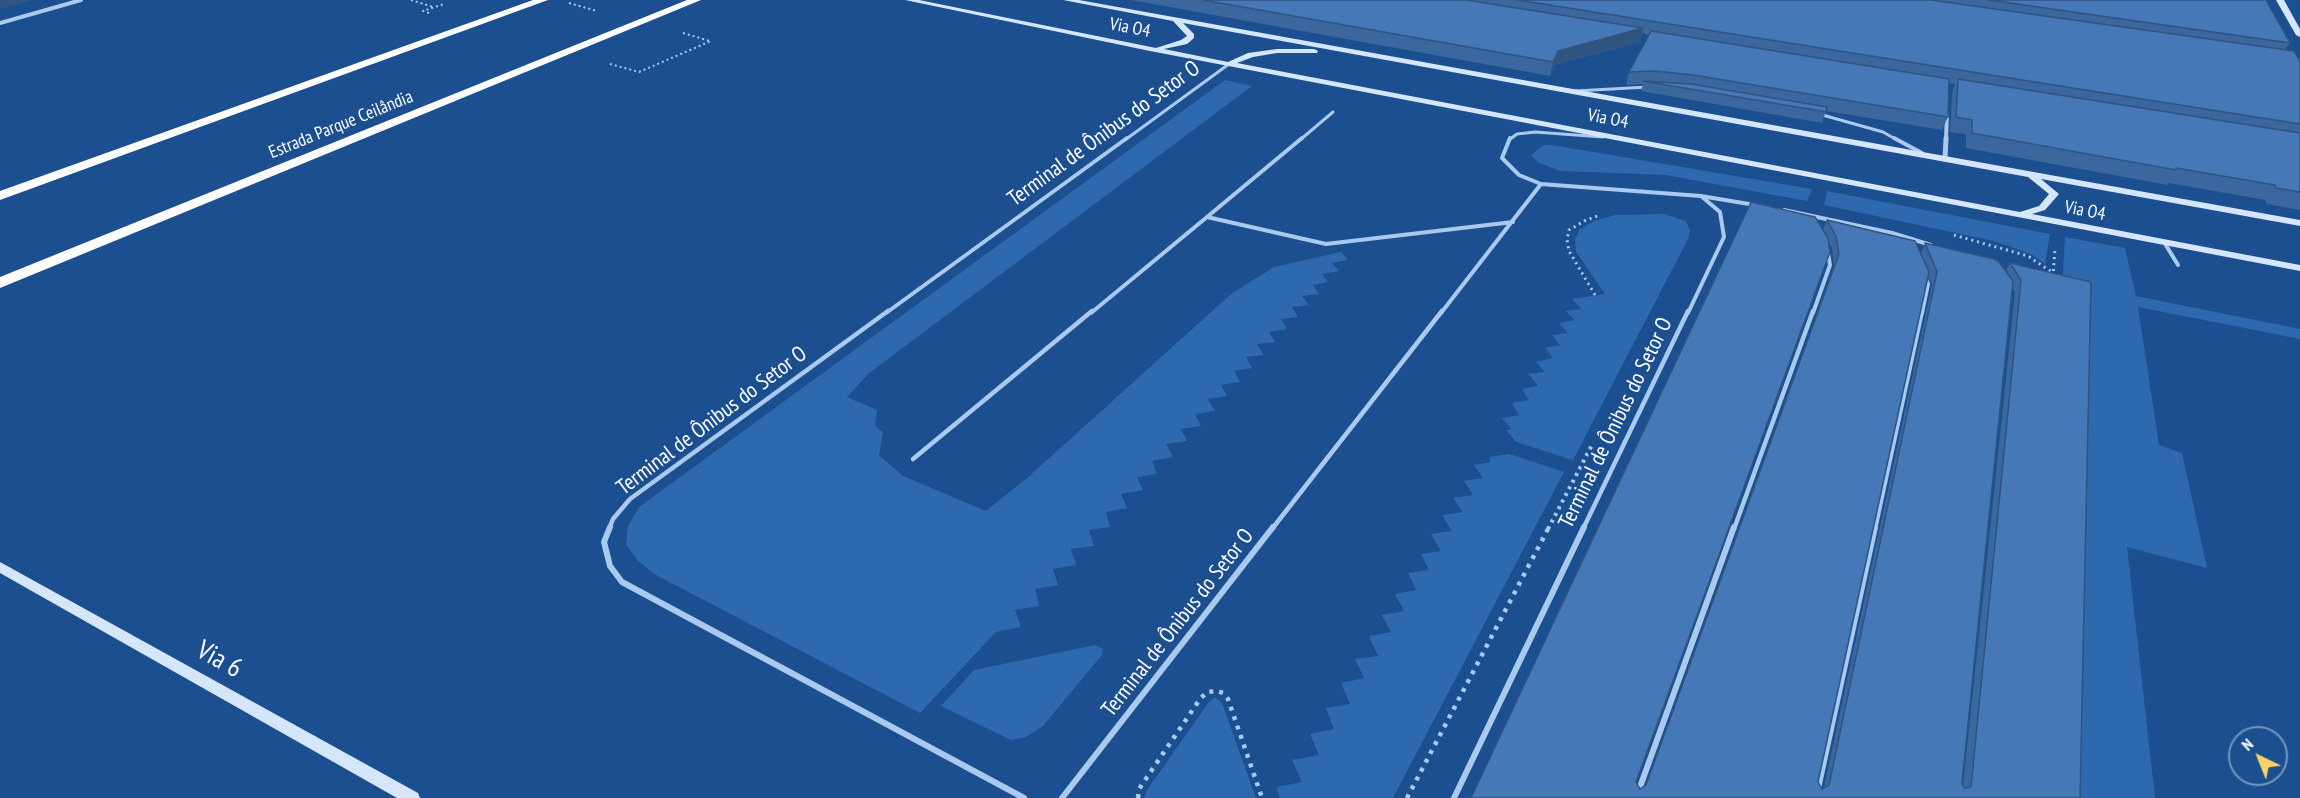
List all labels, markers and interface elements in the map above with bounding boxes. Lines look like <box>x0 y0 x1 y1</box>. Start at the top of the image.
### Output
street label: Via O4 <box>1108 13 1152 43</box>
street label: Terminal de Ônibus do Setor O <box>1003 55 1205 213</box>
street label: Estrada Parque Ceilândia <box>266 86 416 164</box>
street label: Via O4 <box>1586 104 1630 134</box>
street label: Via O4 <box>2063 196 2107 226</box>
street label: Terminal de Ônibus do Setor O <box>1553 313 1679 533</box>
street label: Terminal de Ônibus do Setor O <box>612 341 812 501</box>
street label: Terminal de Ônibus do Setor O <box>1096 524 1260 722</box>
street label: Via 6 <box>191 634 247 686</box>
north arrow <box>2228 726 2288 786</box>
text: N <box>2237 734 2257 755</box>

